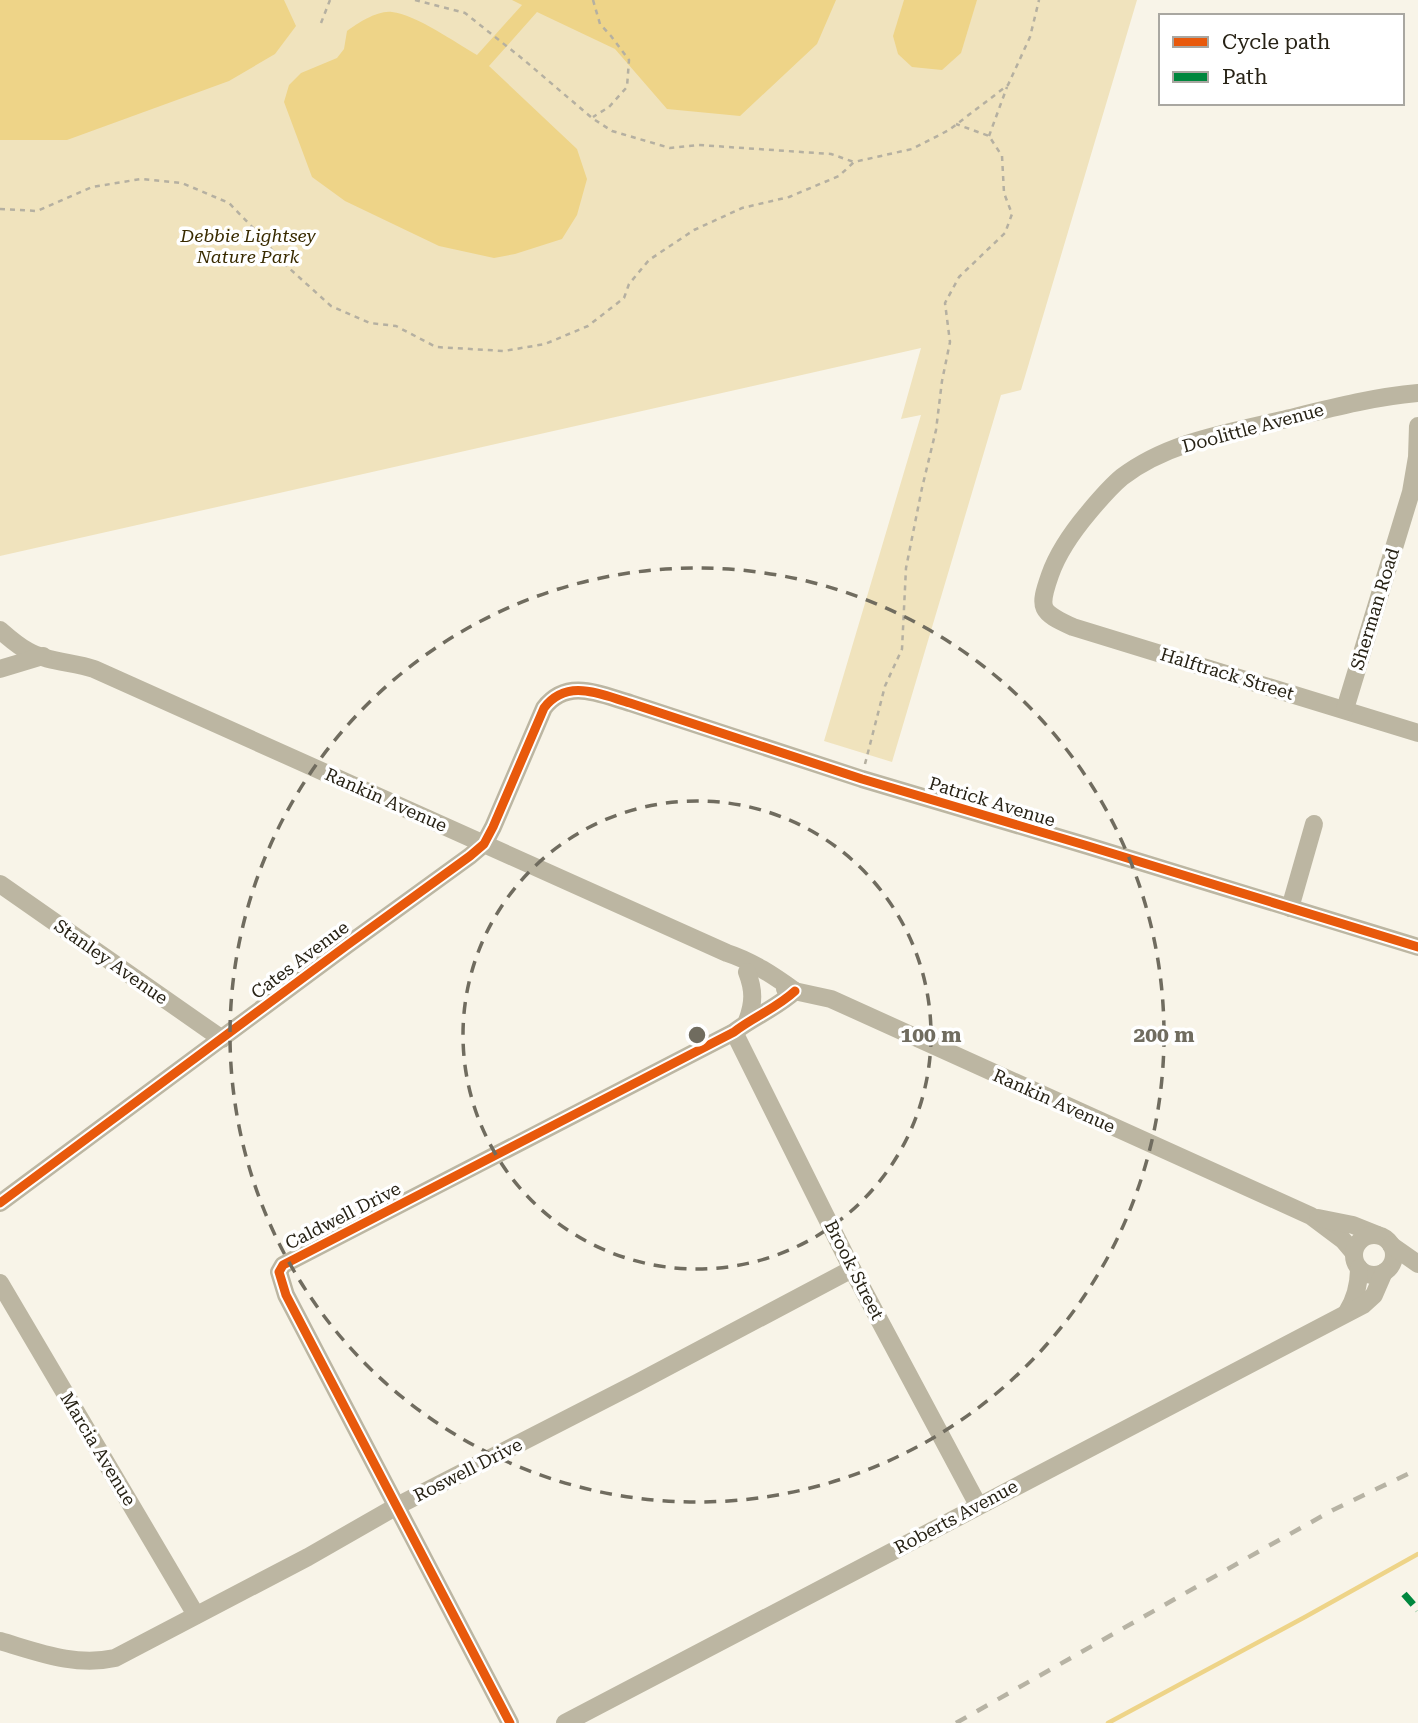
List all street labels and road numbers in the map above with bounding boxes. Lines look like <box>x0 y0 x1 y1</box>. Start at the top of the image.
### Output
street label: Doolittle Avenue <box>1180 399 1326 456</box>
street label: Sherman Road <box>1346 545 1403 672</box>
street label: Halftrack Street <box>1158 643 1297 704</box>
street label: Rankin Avenue <box>322 763 451 836</box>
street label: Patrick Avenue <box>926 772 1058 831</box>
street label: Stanley Avenue <box>50 915 172 1009</box>
street label: Cates Avenue <box>247 916 353 1003</box>
street label: Rankin Avenue <box>990 1064 1119 1137</box>
street label: Caldwell Drive <box>282 1177 404 1254</box>
street label: Brook Street <box>820 1216 889 1323</box>
street label: Marcia Avenue <box>56 1388 141 1509</box>
street label: Roswell Drive <box>410 1433 526 1506</box>
street label: Roberts Avenue <box>890 1475 1021 1558</box>

